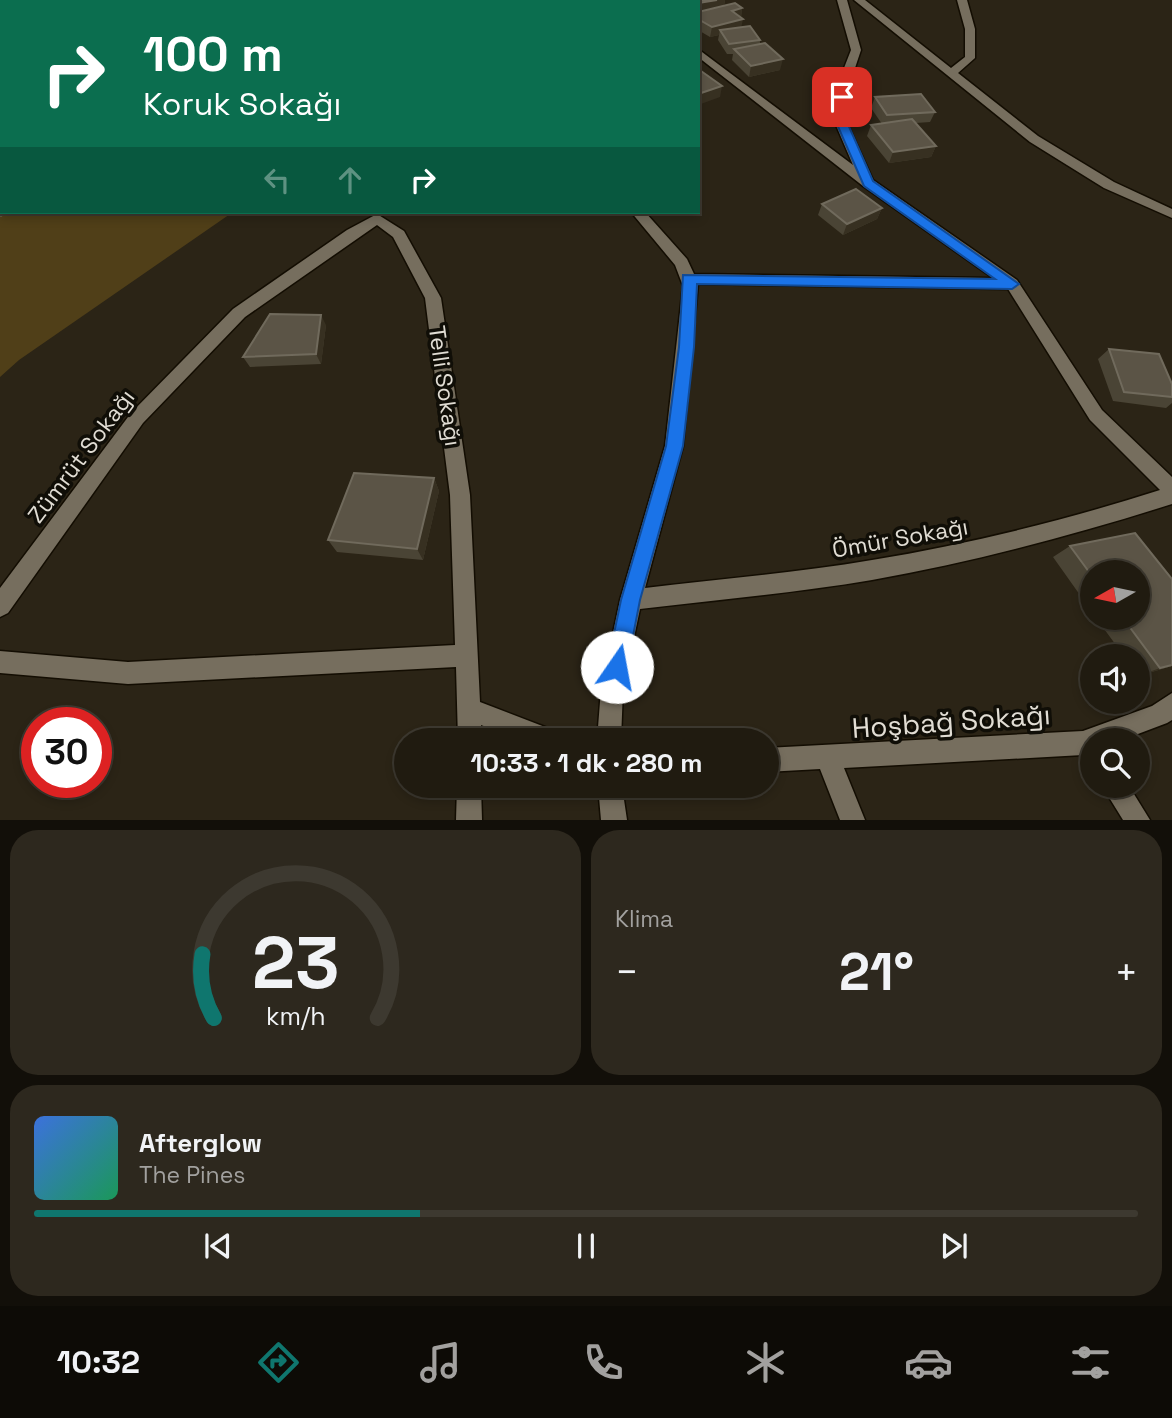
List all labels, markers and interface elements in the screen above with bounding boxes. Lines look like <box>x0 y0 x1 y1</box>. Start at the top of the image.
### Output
text: 100 m <box>143 23 283 85</box>
icon: right <box>28 28 119 119</box>
pin <box>812 67 872 127</box>
icon: arrive <box>823 78 861 116</box>
text: Koruk Sokağı <box>143 84 341 124</box>
icon: left <box>258 161 296 199</box>
icon: ahead <box>331 161 369 199</box>
icon: right <box>404 161 442 199</box>
street label: Telli Sokağı <box>422 324 468 448</box>
street label: Zümrüt Sokağı <box>21 383 141 529</box>
street label: Ömür Sokağı <box>830 511 970 565</box>
north arrow <box>1080 560 1150 630</box>
map controls <box>1080 560 1150 798</box>
position arrow <box>580 630 654 704</box>
button: sound <box>1080 644 1150 714</box>
street label: Hoşbağ Sokağı <box>850 696 1052 746</box>
speed limit sign: 30 <box>21 707 112 798</box>
button: search <box>1080 728 1150 798</box>
text: 10:33 · 1 dk · 280 m <box>470 746 703 780</box>
text: Klima <box>615 904 673 934</box>
text: 23 <box>252 917 339 1010</box>
text: 21° <box>839 939 914 1005</box>
text: − <box>615 948 639 996</box>
text: + <box>1114 948 1138 996</box>
text: km/h <box>266 1000 325 1032</box>
text: Afterglow <box>139 1126 262 1160</box>
text: The Pines <box>139 1160 245 1190</box>
icon: previous <box>199 1227 237 1265</box>
icon: pause <box>567 1227 605 1265</box>
icon: next <box>935 1227 973 1265</box>
icon: directions <box>254 1338 303 1387</box>
icon: music <box>416 1338 465 1387</box>
icon: phone <box>579 1338 628 1387</box>
icon: climate <box>741 1338 790 1387</box>
icon: car <box>904 1338 953 1387</box>
icon: filters <box>1066 1338 1115 1387</box>
text: 10:32 <box>57 1342 140 1382</box>

